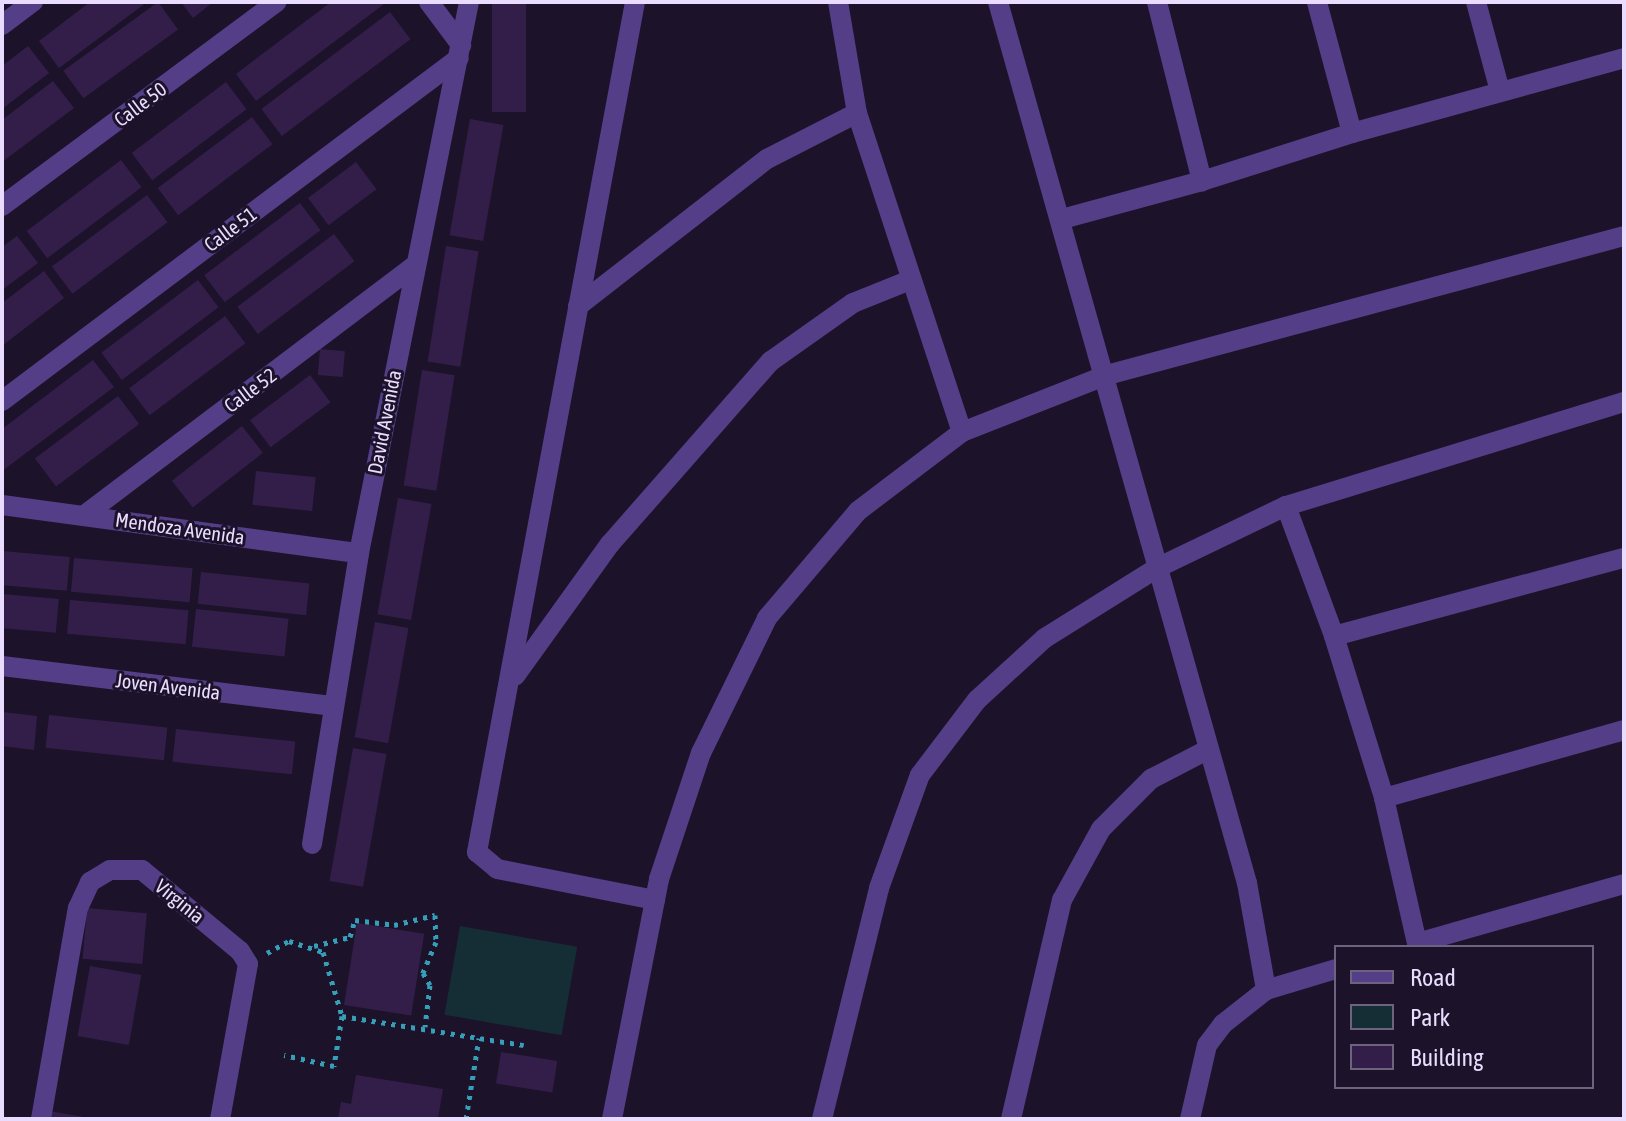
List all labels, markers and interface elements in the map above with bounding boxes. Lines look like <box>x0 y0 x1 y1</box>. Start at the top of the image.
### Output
street label: Calle 50 <box>109 77 171 131</box>
street label: Calle 51 <box>199 202 261 256</box>
street label: Calle 52 <box>219 363 281 417</box>
street label: David Avenida <box>362 368 406 476</box>
street label: Mendoza Avenida <box>114 507 246 549</box>
street label: Joven Avenida <box>114 668 222 704</box>
street label: Virginia <box>150 874 210 928</box>
legend <box>1334 945 1594 1089</box>
text: Road <box>1410 964 1456 991</box>
text: Park <box>1410 1004 1450 1031</box>
text: Building <box>1410 1044 1483 1071</box>

